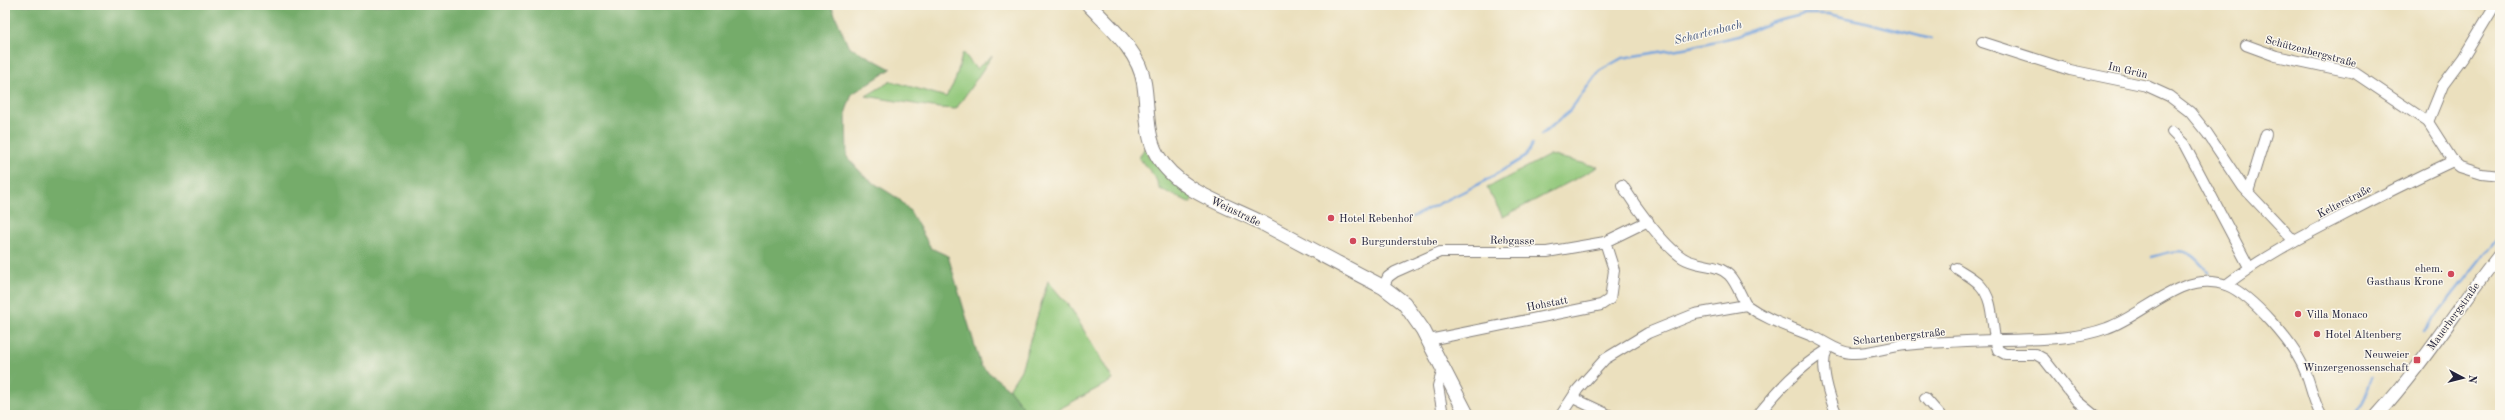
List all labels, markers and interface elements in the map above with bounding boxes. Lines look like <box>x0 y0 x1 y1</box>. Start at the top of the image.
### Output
water label: Schartenbach <box>1673 19 1743 47</box>
street label: Schützenbergstraße <box>2264 35 2357 70</box>
street label: Im Grün <box>2107 62 2149 81</box>
street label: Kelterstraße <box>2316 184 2374 221</box>
street label: Weinstraße <box>1209 196 1262 229</box>
marker: Hotel Rebenhof <box>1326 213 1336 223</box>
place label: Hotel Rebenhof <box>1339 214 1413 225</box>
marker: Burgunderstube <box>1348 236 1358 246</box>
street label: Rebgasse <box>1490 236 1534 247</box>
place label: Burgunderstube <box>1361 237 1437 248</box>
place label: ehem. Gasthaus Krone <box>2367 264 2443 288</box>
marker: ehem. Gasthaus Krone <box>2446 269 2456 279</box>
street label: Mauerbergstraße <box>2426 281 2482 353</box>
street label: Hohstatt <box>1526 295 1569 314</box>
marker: Villa Monaco <box>2293 309 2303 319</box>
place label: Villa Monaco <box>2306 310 2368 321</box>
street label: Schartenbergstraße <box>1852 327 1946 348</box>
marker: Hotel Altenberg <box>2312 329 2322 339</box>
place label: Hotel Altenberg <box>2325 330 2402 341</box>
place label: Neuweier Winzergenossenschaft <box>2303 350 2409 374</box>
marker: Neuweier Winzergenossenschaft <box>2412 355 2422 365</box>
north arrow <box>2443 358 2483 398</box>
text: N <box>2465 374 2477 384</box>

